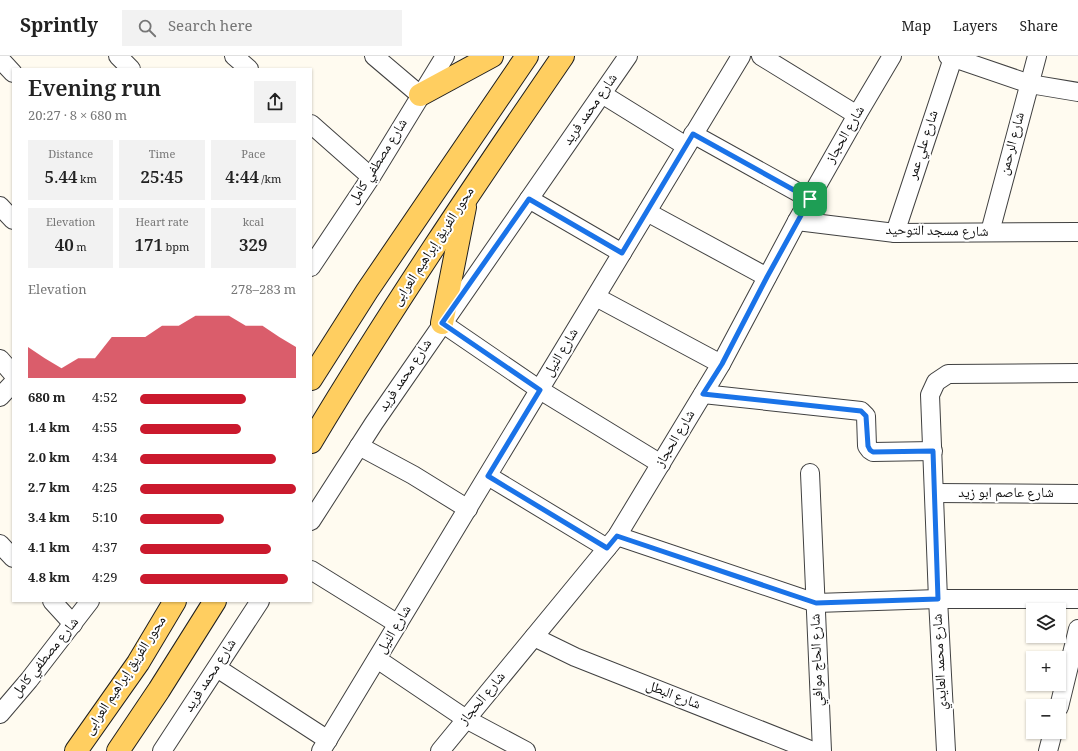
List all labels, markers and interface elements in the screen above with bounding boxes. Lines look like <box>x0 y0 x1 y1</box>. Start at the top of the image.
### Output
search box <box>122 10 402 46</box>
text: Sprintly <box>20 12 98 44</box>
text: Search here <box>168 15 253 41</box>
text: Map <box>901 16 931 40</box>
text: Layers <box>953 16 998 40</box>
text: Share <box>1020 16 1058 40</box>
icon: search <box>136 17 158 39</box>
street label: شارع محمد فريد <box>557 69 625 151</box>
text: Evening run <box>28 72 161 110</box>
button: share <box>254 81 296 123</box>
street label: شارع الحجاز <box>819 101 872 169</box>
text: 20:27 · 8 × 680 m <box>28 106 127 128</box>
street label: شارع علي عمر <box>901 107 946 184</box>
street label: شارع الرحمن <box>993 110 1033 178</box>
street label: شارع مصطفي كامل <box>343 114 415 210</box>
text: Distance <box>48 146 93 165</box>
text: Time <box>149 146 175 165</box>
text: Pace <box>241 146 265 165</box>
text: 5.44 <box>44 165 78 194</box>
text: 25:45 <box>140 165 184 194</box>
text: 4:44 <box>225 165 259 194</box>
text: km <box>78 171 97 190</box>
text: /km <box>259 171 281 190</box>
street label: محور الفريق إبراهيم العرابى <box>386 182 482 312</box>
pin <box>793 182 827 216</box>
icon: arrive <box>799 188 821 210</box>
text: Elevation <box>46 214 95 233</box>
text: Heart rate <box>135 214 189 233</box>
text: kcal <box>243 214 264 233</box>
street label: شارع مسجد التوحيد <box>885 219 989 245</box>
text: 40 <box>55 233 74 262</box>
text: 171 <box>135 233 163 262</box>
text: 329 <box>239 233 268 262</box>
text: m <box>74 239 87 258</box>
text: bpm <box>163 239 189 258</box>
text: Elevation <box>28 280 87 302</box>
text: 278–283 m <box>231 280 296 302</box>
street label: شارع النيل <box>538 324 586 382</box>
street label: شارع محمد فريد <box>373 335 439 417</box>
text: 680 m <box>28 388 66 410</box>
text: 4:52 <box>92 388 118 410</box>
street label: شارع الحجاز <box>649 406 703 473</box>
text: 1.4 km <box>28 418 70 440</box>
text: 4:55 <box>92 418 118 440</box>
text: 2.0 km <box>28 448 70 470</box>
text: 4:34 <box>92 448 118 470</box>
text: 2.7 km <box>28 478 70 500</box>
text: 4:25 <box>92 478 118 500</box>
street label: شارع عاصم ابو زيد <box>958 482 1054 506</box>
text: 3.4 km <box>28 508 70 530</box>
text: 5:10 <box>92 508 118 530</box>
text: 4.1 km <box>28 538 70 560</box>
text: 4:37 <box>92 538 118 560</box>
text: 4.8 km <box>28 568 70 590</box>
text: 4:29 <box>92 568 118 590</box>
street label: شارع النيل <box>371 601 419 659</box>
map controls <box>1026 603 1066 739</box>
button: layers <box>1026 603 1066 643</box>
street label: محور الفريق إبراهيم العرابى <box>78 611 174 741</box>
street label: شارع مصطفي كامل <box>6 612 86 704</box>
street label: شارع الحاج موافي <box>804 613 832 707</box>
street label: شارع محمد العايدي <box>926 613 956 711</box>
street label: شارع محمد فريد <box>178 634 244 718</box>
button: + <box>1026 651 1066 691</box>
street label: شارع الحجاز <box>453 667 513 732</box>
street label: شارع البطل <box>642 675 704 717</box>
button: − <box>1026 699 1066 739</box>

